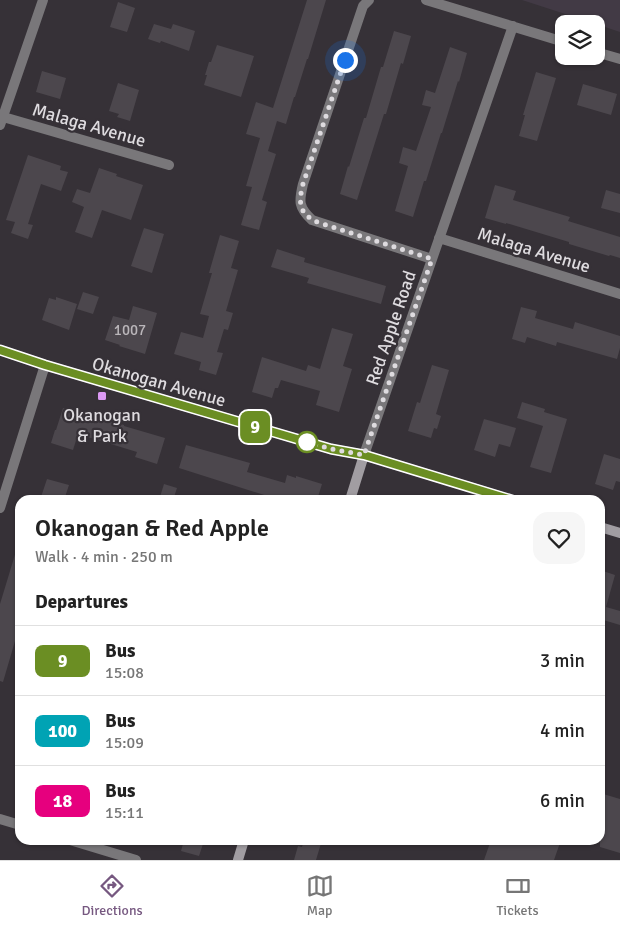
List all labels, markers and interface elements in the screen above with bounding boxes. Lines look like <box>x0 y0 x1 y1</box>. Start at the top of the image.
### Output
map controls <box>555 15 605 65</box>
button: layers <box>555 15 605 65</box>
your location <box>333 48 358 73</box>
street label: Malaga Avenue <box>30 98 148 152</box>
street label: Malaga Avenue <box>475 222 593 278</box>
street label: Red Apple Road <box>361 268 421 388</box>
house number: 1007 <box>114 321 146 339</box>
street label: Okanogan Avenue <box>90 352 228 412</box>
marker: Okanogan & Park <box>96 390 108 402</box>
place label: Okanogan & Park <box>63 404 141 447</box>
line badge: 9 <box>239 411 271 443</box>
text: 9 <box>250 416 260 438</box>
unlabelled marker <box>296 431 318 453</box>
button: heart <box>533 512 585 564</box>
text: Okanogan & Red Apple <box>35 513 269 543</box>
text: Walk · 4 min · 250 m <box>35 547 173 567</box>
text: Departures <box>35 590 128 614</box>
text: Bus <box>105 639 136 663</box>
text: 3 min <box>540 649 585 673</box>
text: 9 <box>58 650 67 672</box>
text: 15:08 <box>105 663 144 683</box>
text: Bus <box>105 709 136 733</box>
text: 4 min <box>540 719 585 743</box>
text: 100 <box>48 720 77 742</box>
text: 15:09 <box>105 733 144 753</box>
text: Bus <box>105 779 136 803</box>
text: 6 min <box>540 789 585 813</box>
text: 18 <box>53 790 72 812</box>
text: 15:11 <box>105 803 144 823</box>
tab: Directions <box>81 872 143 919</box>
tab: Map <box>306 872 334 919</box>
tab: Tickets <box>496 872 539 919</box>

